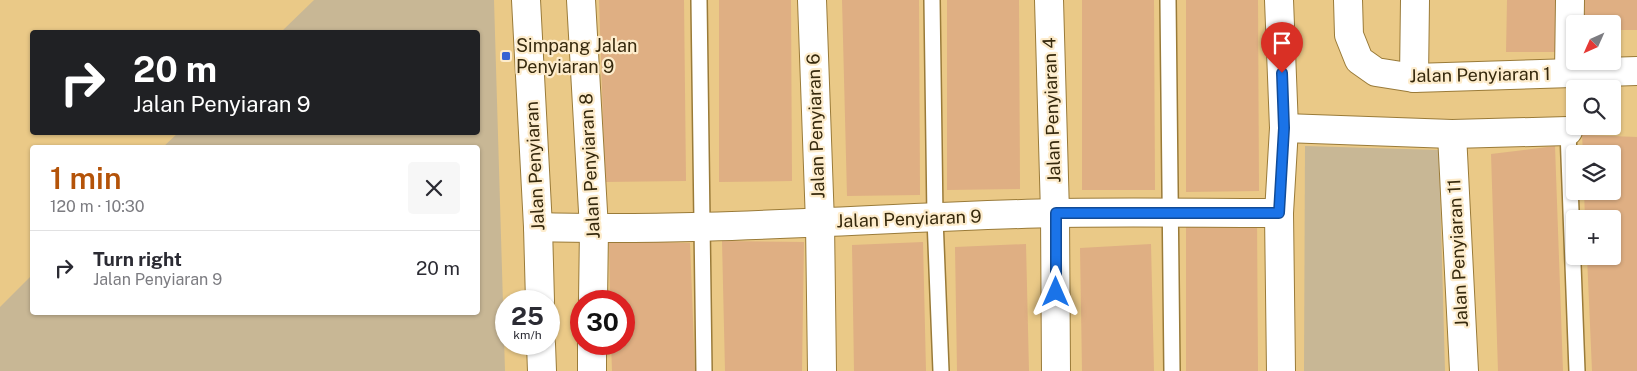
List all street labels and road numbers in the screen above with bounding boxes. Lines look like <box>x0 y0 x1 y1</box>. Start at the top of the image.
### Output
street label: Jalan Penyiaran 4 <box>1038 37 1065 183</box>
street label: Jalan Penyiaran 6 <box>802 53 829 199</box>
street label: Jalan Penyiaran 1 <box>1409 63 1551 86</box>
street label: Jalan Penyiaran 8 <box>575 93 604 239</box>
street label: Jalan Penyiaran <box>521 101 548 231</box>
street label: Jalan Penyiaran 11 <box>1443 178 1472 328</box>
street label: Jalan Penyiaran 9 <box>836 205 982 232</box>

